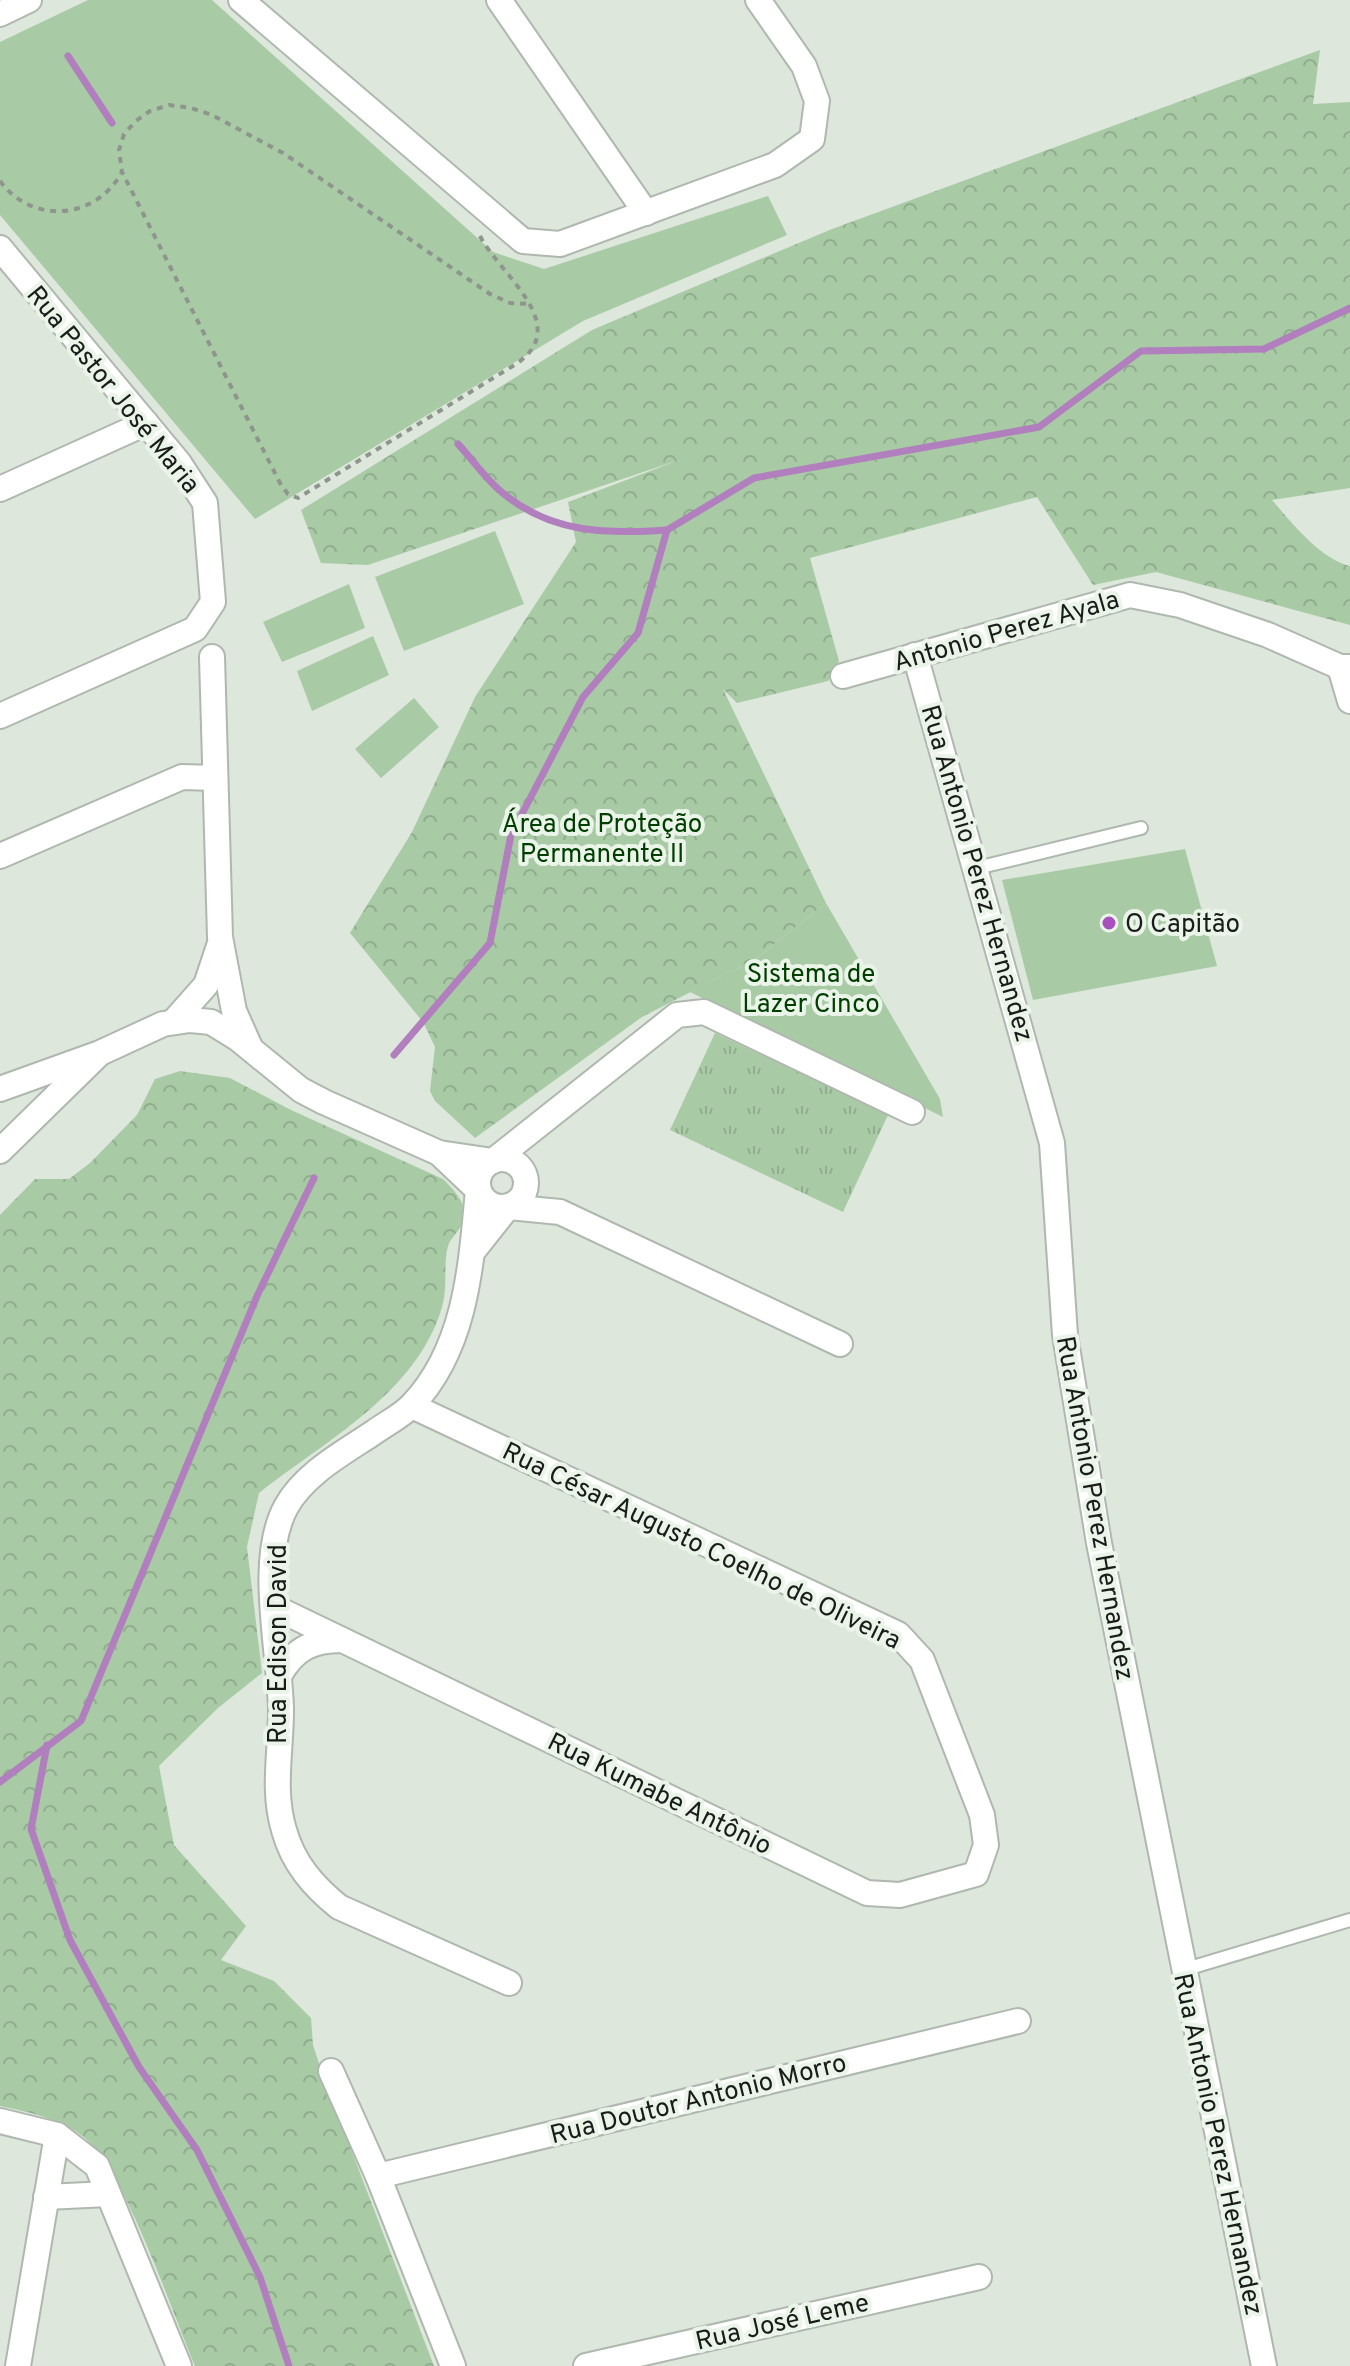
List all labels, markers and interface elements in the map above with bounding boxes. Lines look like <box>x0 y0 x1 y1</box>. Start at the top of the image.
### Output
street label: Rua Pastor José Maria <box>18 280 206 501</box>
street label: Antonio Perez Ayala <box>890 584 1123 680</box>
street label: Rua Antonio Perez Hernandez <box>912 701 1040 1046</box>
park label: Área de Proteção Permanente II <box>502 807 702 872</box>
place label: O Capitão <box>1125 909 1240 942</box>
marker: O Capitão <box>1100 914 1118 932</box>
park label: Sistema de Lazer Cinco <box>742 959 880 1022</box>
street label: Rua Antonio Perez Hernandez <box>1047 1334 1140 1683</box>
street label: Rua César Augusto Coelho de Oliveira <box>496 1436 906 1658</box>
street label: Rua Edison David <box>263 1544 296 1744</box>
street label: Rua Kumabe Antônio <box>541 1727 776 1864</box>
street label: Rua Antonio Perez Hernandez <box>1164 1970 1269 2319</box>
street label: Rua Doutor Antonio Morro <box>547 2048 850 2153</box>
street label: Rua José Leme <box>693 2287 873 2359</box>

